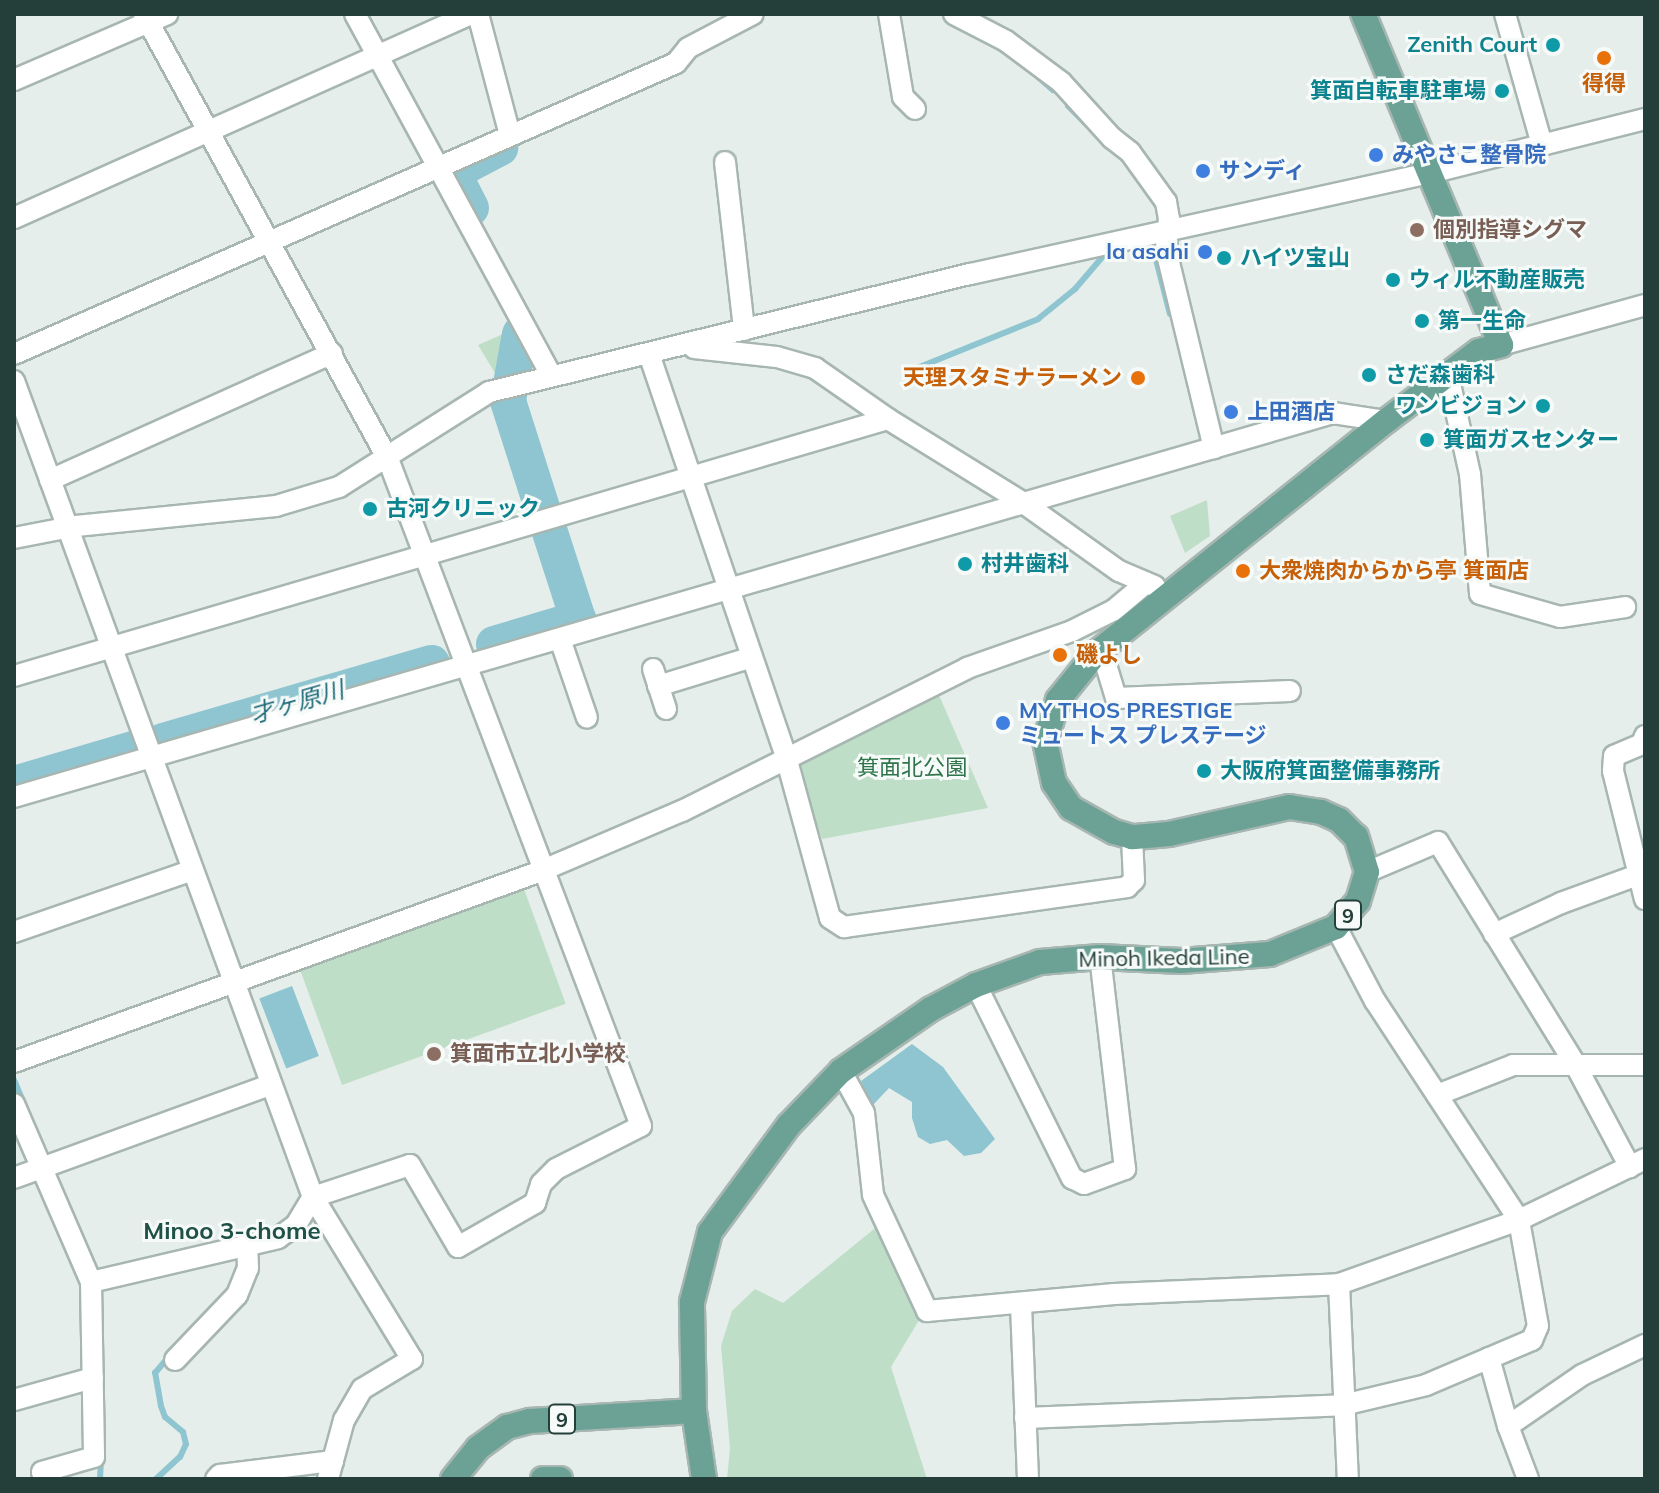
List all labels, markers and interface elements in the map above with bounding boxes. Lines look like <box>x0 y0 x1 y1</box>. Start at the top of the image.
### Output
place label: Zenith Court <box>1407 32 1537 58</box>
marker: Zenith Court <box>1544 36 1562 54</box>
marker: 得得 <box>1595 49 1613 67</box>
place label: 得得 <box>1582 71 1626 97</box>
place label: 箕面自転車駐車場 <box>1310 78 1486 104</box>
marker: 箕面自転車駐車場 <box>1493 82 1511 100</box>
place label: みやさこ整骨院 <box>1392 142 1546 168</box>
marker: みやさこ整骨院 <box>1367 146 1385 164</box>
place label: サンディ <box>1219 158 1307 184</box>
marker: サンディ <box>1194 162 1212 180</box>
place label: 個別指導シグマ <box>1433 217 1587 243</box>
marker: 個別指導シグマ <box>1408 221 1426 239</box>
place label: la asahi <box>1106 239 1189 265</box>
marker: la asahi <box>1196 243 1214 261</box>
place label: ハイツ宝山 <box>1240 245 1350 271</box>
marker: ハイツ宝山 <box>1215 249 1233 267</box>
place label: ウィル不動産販売 <box>1409 267 1585 293</box>
marker: ウィル不動産販売 <box>1384 271 1402 289</box>
place label: 第一生命 <box>1438 308 1526 334</box>
marker: 第一生命 <box>1413 312 1431 330</box>
place label: さだ森歯科 <box>1385 362 1495 388</box>
place label: 天理スタミナラーメン <box>902 365 1122 391</box>
marker: さだ森歯科 <box>1360 366 1378 384</box>
marker: 天理スタミナラーメン <box>1129 369 1147 387</box>
place label: ワンビジョン <box>1395 393 1527 419</box>
marker: ワンビジョン <box>1534 397 1552 415</box>
place label: 上田酒店 <box>1247 399 1335 425</box>
marker: 上田酒店 <box>1222 403 1240 421</box>
place label: 箕面ガスセンター <box>1443 427 1619 453</box>
marker: 箕面ガスセンター <box>1418 431 1436 449</box>
place label: 古河クリニック <box>386 496 540 522</box>
marker: 古河クリニック <box>361 500 379 518</box>
place label: 村井歯科 <box>981 551 1069 577</box>
marker: 村井歯科 <box>956 555 974 573</box>
place label: 大衆焼肉からから亭 箕面店 <box>1259 558 1529 584</box>
marker: 大衆焼肉からから亭 箕面店 <box>1234 562 1252 580</box>
place label: 磯よし <box>1076 642 1142 668</box>
marker: 磯よし <box>1051 646 1069 664</box>
water label: 才ヶ原川 <box>247 675 347 729</box>
place label: MY THOS PRESTIGE ミュートス プレステージ <box>1019 697 1267 748</box>
marker: MY THOS PRESTIGE ミュートス プレステージ <box>994 714 1012 732</box>
park label: 箕面北公園 <box>857 755 967 781</box>
place label: 大阪府箕面整備事務所 <box>1220 758 1440 784</box>
marker: 大阪府箕面整備事務所 <box>1195 762 1213 780</box>
road number: 9 <box>1334 899 1362 931</box>
street label: Minoh Ikeda Line <box>1078 943 1250 973</box>
place label: 箕面市立北小学校 <box>450 1041 626 1067</box>
marker: 箕面市立北小学校 <box>425 1045 443 1063</box>
district label: Minoo 3-chome <box>143 1217 321 1245</box>
road number: 9 <box>548 1403 576 1435</box>

